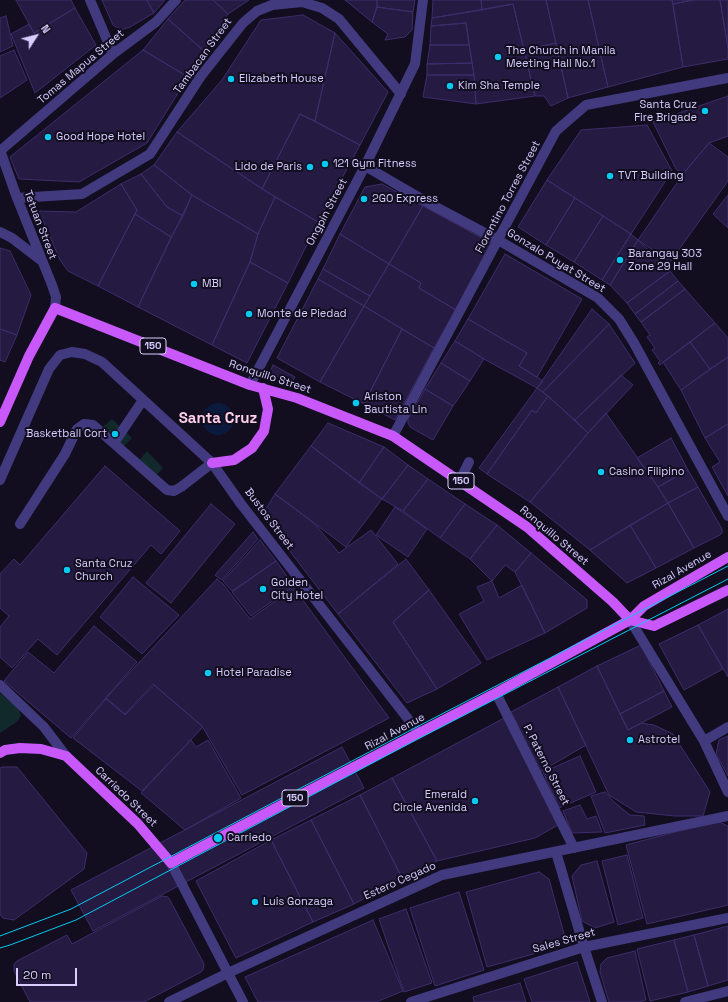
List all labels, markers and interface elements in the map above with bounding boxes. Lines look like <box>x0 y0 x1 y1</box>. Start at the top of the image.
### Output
street label: Tambacan Street <box>171 15 235 97</box>
north arrow <box>16 16 56 56</box>
text: N <box>38 22 54 36</box>
street label: Tomas Mapua Street <box>35 27 127 107</box>
place label: The Church in Manila Meeting Hall No.1 <box>506 44 616 70</box>
marker: The Church in Manila Meeting Hall No.1 <box>493 52 503 62</box>
place label: Elizabeth House <box>239 72 324 86</box>
marker: Elizabeth House <box>226 74 236 84</box>
place label: Kim Sha Temple <box>458 79 540 93</box>
marker: Kim Sha Temple <box>445 81 455 91</box>
place label: Santa Cruz Fire Brigade <box>634 98 697 124</box>
marker: Santa Cruz Fire Brigade <box>700 106 710 116</box>
place label: Good Hope Hotel <box>56 130 145 144</box>
marker: Good Hope Hotel <box>43 132 53 142</box>
street label: Florentino Torres Street <box>473 138 543 256</box>
place label: 121 Gym Fitness <box>333 157 416 171</box>
marker: 121 Gym Fitness <box>320 159 330 169</box>
place label: Lido de Paris <box>235 160 302 174</box>
marker: Lido de Paris <box>305 162 315 172</box>
place label: TVT Building <box>618 169 684 183</box>
marker: TVT Building <box>605 171 615 181</box>
street label: Ongpin Street <box>304 176 350 248</box>
street label: Tetuan Street <box>21 189 59 261</box>
place label: 2GO Express <box>372 192 438 206</box>
marker: 2GO Express <box>359 194 369 204</box>
street label: Gonzalo Puyat Street <box>504 226 608 296</box>
place label: Barangay 303 Zone 29 Hall <box>628 247 702 273</box>
marker: Barangay 303 Zone 29 Hall <box>615 255 625 265</box>
place label: MBI <box>202 277 221 291</box>
marker: MBI <box>189 279 199 289</box>
place label: Monte de Piedad <box>257 307 347 321</box>
marker: Monte de Piedad <box>244 309 254 319</box>
road number: 150 <box>140 338 166 354</box>
street label: Ronquillo Street <box>227 357 313 397</box>
place label: Ariston Bautista Lin <box>364 390 427 416</box>
marker: Ariston Bautista Lin <box>351 398 361 408</box>
district label: Santa Cruz <box>179 410 257 428</box>
place label: Basketball Cort <box>26 427 107 441</box>
marker: Basketball Cort <box>110 429 120 439</box>
place label: Casino Filipino <box>609 465 685 479</box>
marker: Casino Filipino <box>596 467 606 477</box>
road number: 150 <box>448 473 474 489</box>
street label: Bustos Street <box>242 486 296 552</box>
street label: Ronquillo Street <box>517 503 591 569</box>
street label: Rizal Avenue <box>650 548 714 592</box>
place label: Santa Cruz Church <box>75 557 133 583</box>
marker: Santa Cruz Church <box>62 565 72 575</box>
place label: Golden City Hotel <box>271 576 323 602</box>
marker: Golden City Hotel <box>258 584 268 594</box>
place label: Hotel Paradise <box>216 666 292 680</box>
marker: Hotel Paradise <box>203 668 213 678</box>
street label: Rizal Avenue <box>363 711 427 753</box>
street label: P. Paterno Street <box>520 722 572 808</box>
place label: Astrotel <box>638 733 680 747</box>
marker: Astrotel <box>625 735 635 745</box>
street label: Carriedo Street <box>92 764 160 830</box>
place label: Emerald Circle Avenida <box>393 788 467 814</box>
road number: 150 <box>282 790 308 806</box>
marker: Emerald Circle Avenida <box>470 796 480 806</box>
place label: Carriedo <box>227 831 272 845</box>
marker: Carriedo <box>212 832 224 844</box>
street label: Estero Cegado <box>362 859 438 903</box>
place label: Luis Gonzaga <box>263 895 333 909</box>
marker: Luis Gonzaga <box>250 897 260 907</box>
street label: Sales Street <box>531 926 597 956</box>
scale bar <box>18 960 79 986</box>
text: 20 m <box>23 967 51 983</box>

